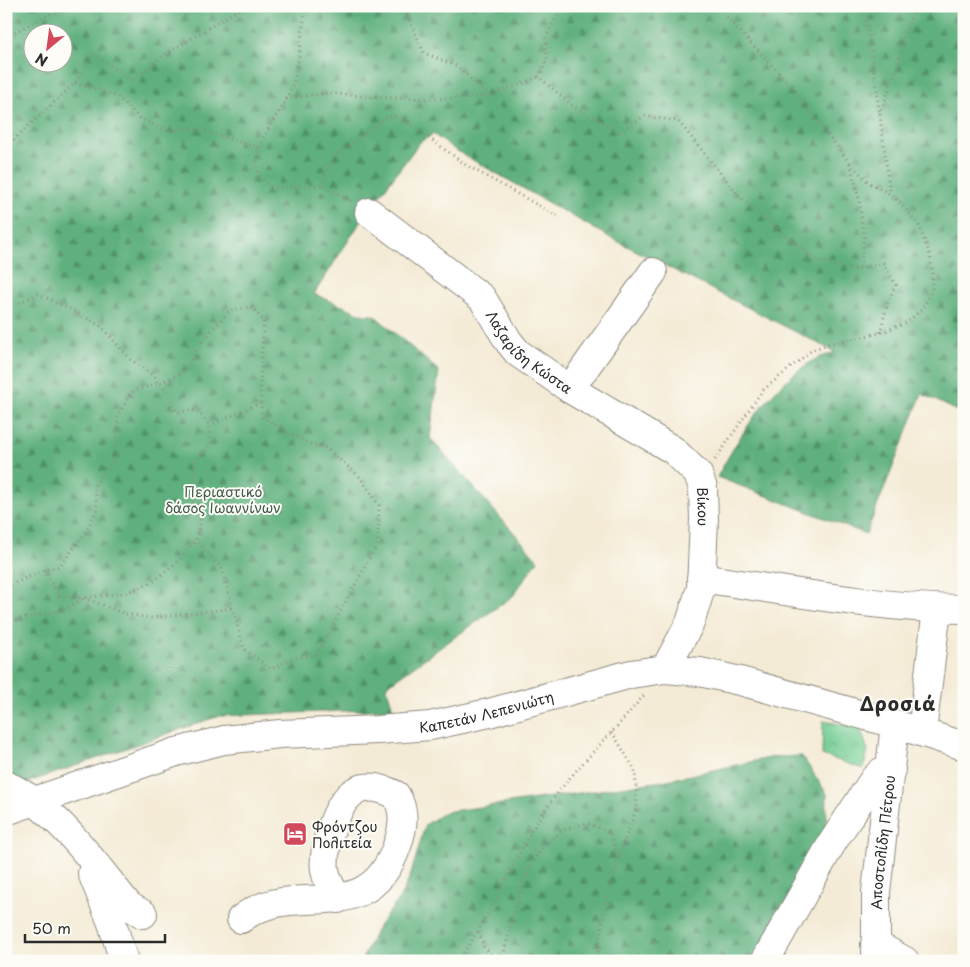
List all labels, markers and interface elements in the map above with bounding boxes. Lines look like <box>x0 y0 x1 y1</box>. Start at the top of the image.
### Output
north arrow <box>22 22 72 72</box>
text: N <box>32 48 51 72</box>
street label: Λαζαρίδη Κώστα <box>481 306 577 398</box>
park label: Περιαστικό δάσος Ιωαννίνων <box>165 481 281 518</box>
street label: Βίκου <box>692 487 715 527</box>
street label: Καπετάν Λεπενιώτη <box>418 685 556 737</box>
district label: Δροσιά <box>860 689 936 717</box>
street label: Αποστολίδη Πέτρου <box>866 774 900 910</box>
place label: Φρόντζου Πολιτεία <box>312 816 378 853</box>
hotel icon: Φρόντζου Πολιτεία <box>282 821 308 847</box>
scale bar <box>25 912 165 944</box>
text: 50 m <box>32 916 71 939</box>

